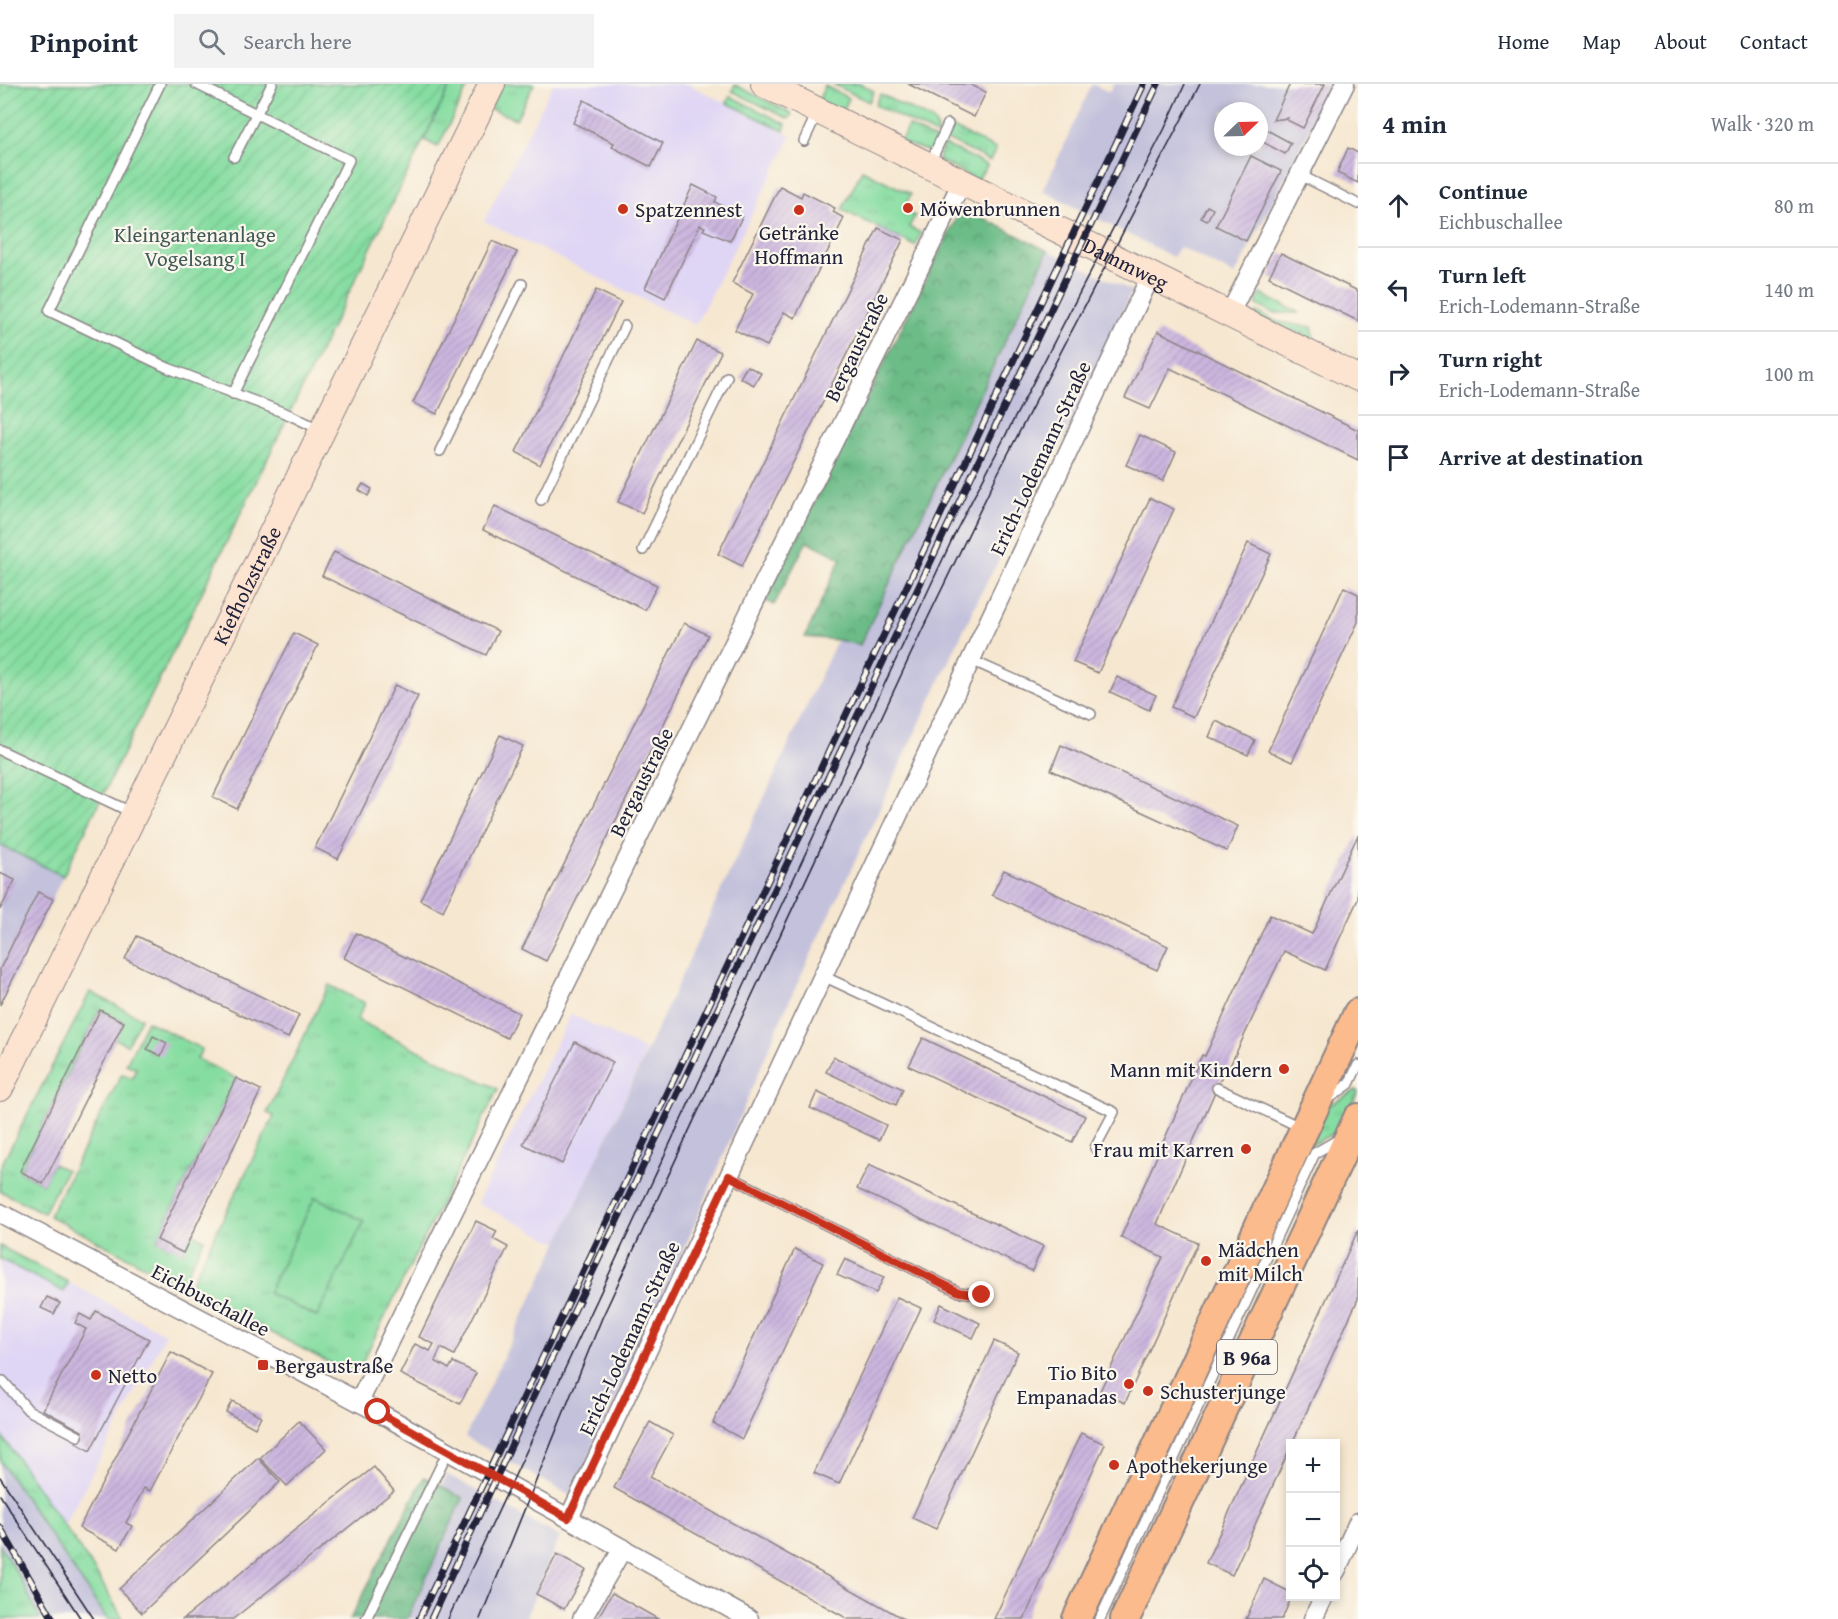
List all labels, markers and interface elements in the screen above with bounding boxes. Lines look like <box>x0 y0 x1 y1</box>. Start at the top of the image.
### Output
search box <box>174 14 594 68</box>
text: Pinpoint <box>30 21 138 62</box>
icon: search <box>195 25 228 58</box>
text: Search here <box>243 25 352 57</box>
text: Home <box>1498 26 1549 57</box>
text: Map <box>1582 26 1621 57</box>
text: About <box>1654 26 1707 57</box>
text: Contact <box>1740 26 1808 57</box>
north arrow <box>1214 102 1268 156</box>
text: 4 min <box>1382 104 1447 143</box>
text: Walk · 320 m <box>1711 109 1814 138</box>
text: Continue <box>1439 175 1528 207</box>
icon: ahead <box>1382 189 1415 222</box>
text: 80 m <box>1774 191 1814 220</box>
place label: Möwenbrunnen <box>920 193 1060 224</box>
place label: Spatzennest <box>635 194 743 225</box>
marker: Möwenbrunnen <box>901 201 915 215</box>
marker: Spatzennest <box>616 202 630 216</box>
marker: Getränke Hoffmann <box>792 203 806 217</box>
text: Eichbuschallee <box>1439 207 1563 236</box>
place label: Getränke Hoffmann <box>755 217 844 272</box>
park label: Kleingartenanlage Vogelsang I <box>114 219 276 274</box>
street label: Dammweg <box>1078 229 1175 298</box>
text: Turn left <box>1439 259 1526 291</box>
icon: left <box>1382 273 1415 306</box>
text: 140 m <box>1764 275 1814 304</box>
street label: Bergaustraße <box>816 287 896 407</box>
text: Erich-Lodemann-Straße <box>1439 291 1640 320</box>
text: Turn right <box>1439 343 1542 375</box>
street label: Erich-Lodemann-Straße <box>981 356 1099 560</box>
icon: right <box>1382 357 1415 390</box>
text: 100 m <box>1764 359 1814 388</box>
text: Erich-Lodemann-Straße <box>1439 375 1640 404</box>
icon: arrive <box>1382 441 1415 474</box>
text: Arrive at destination <box>1439 441 1643 473</box>
street label: Kiefholzstraße <box>204 520 289 650</box>
street label: Bergaustraße <box>601 722 681 842</box>
place label: Mann mit Kindern <box>1110 1054 1272 1085</box>
marker: Mann mit Kindern <box>1277 1062 1291 1076</box>
place label: Frau mit Karren <box>1093 1134 1234 1165</box>
marker: Frau mit Karren <box>1239 1142 1253 1156</box>
place label: Mädchen mit Milch <box>1218 1234 1303 1289</box>
street label: Erich-Lodemann-Straße <box>570 1236 688 1440</box>
marker: Mädchen mit Milch <box>1199 1254 1213 1268</box>
street label: Eichbuschallee <box>146 1256 276 1344</box>
route end <box>968 1281 994 1307</box>
road number: B 96a <box>1217 1340 1277 1374</box>
place label: Bergaustraße <box>275 1350 394 1381</box>
place label: Tio Bito Empanadas <box>1017 1357 1117 1412</box>
marker: Bergaustraße <box>256 1358 270 1372</box>
place label: Netto <box>108 1360 157 1391</box>
marker: Netto <box>89 1368 103 1382</box>
place label: Schusterjunge <box>1160 1376 1286 1407</box>
marker: Tio Bito Empanadas <box>1122 1377 1136 1391</box>
marker: Schusterjunge <box>1141 1384 1155 1398</box>
route start <box>364 1398 390 1424</box>
map controls <box>1286 1439 1340 1601</box>
button: + <box>1286 1439 1340 1493</box>
place label: Apothekerjunge <box>1126 1450 1268 1481</box>
marker: Apothekerjunge <box>1107 1458 1121 1472</box>
button: − <box>1286 1493 1340 1547</box>
button: locate <box>1286 1547 1340 1601</box>

